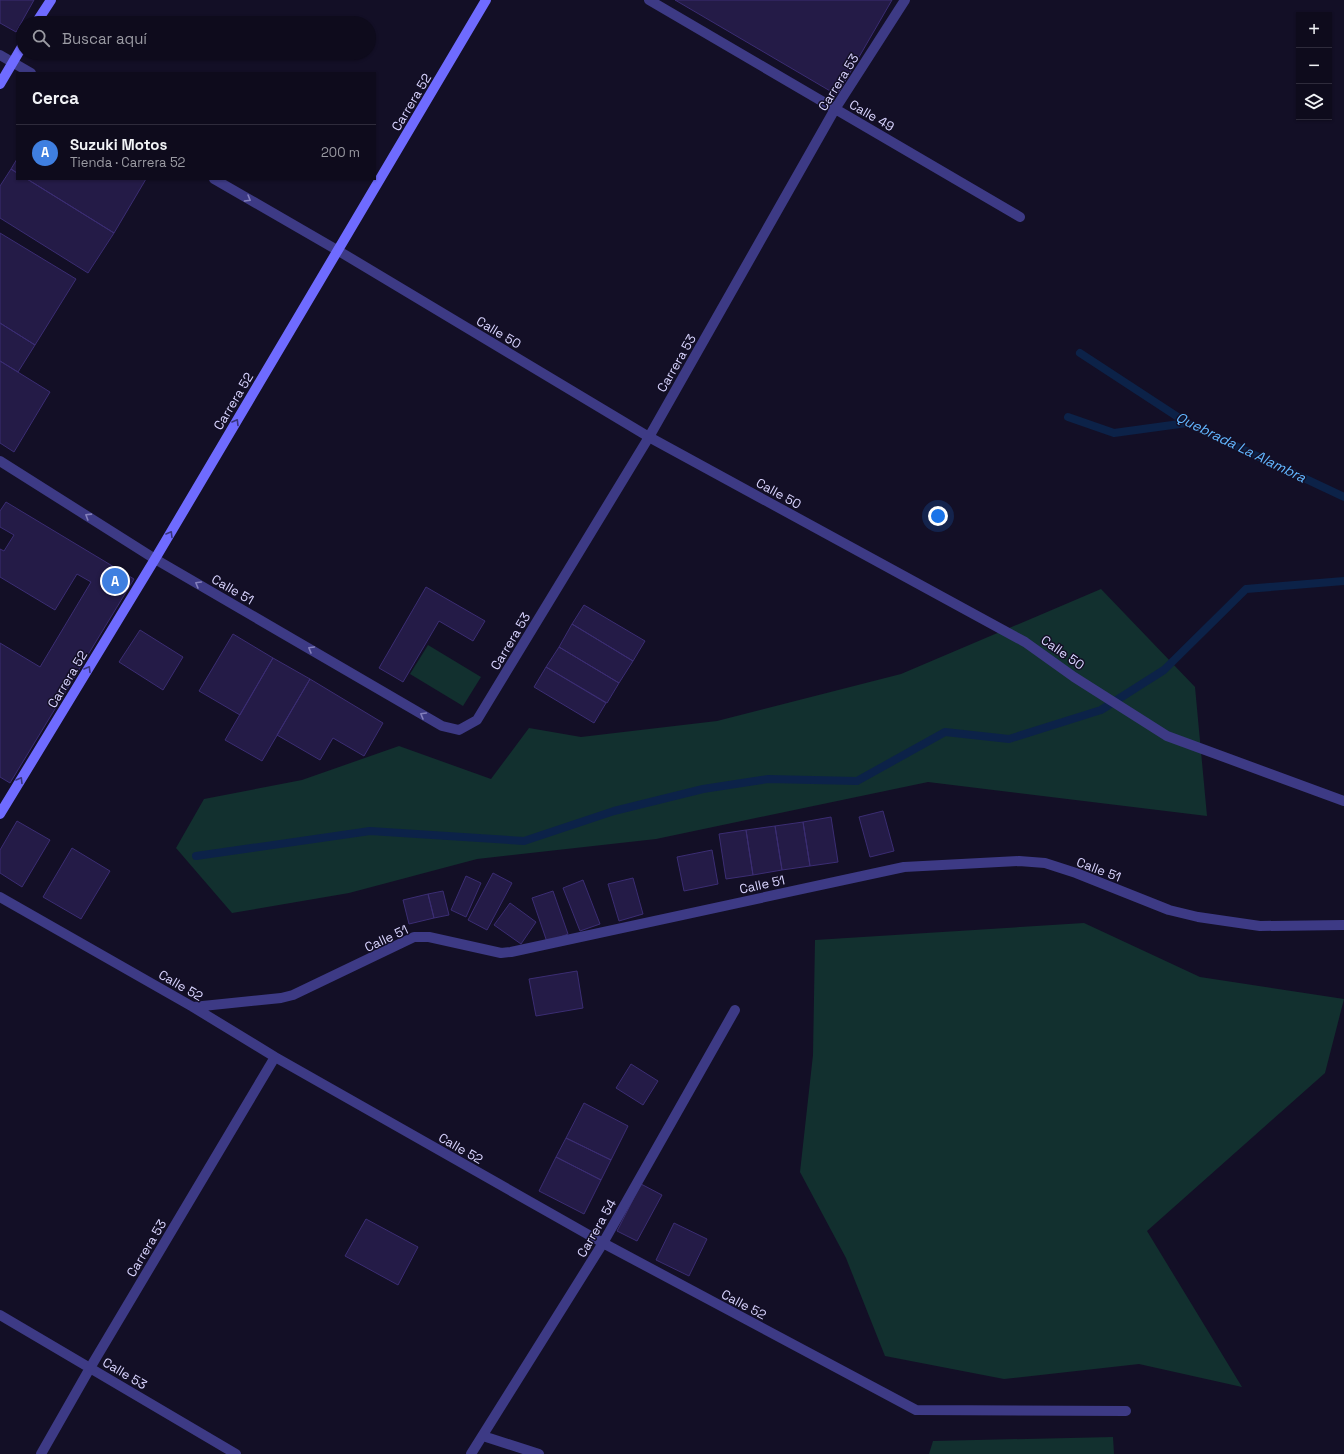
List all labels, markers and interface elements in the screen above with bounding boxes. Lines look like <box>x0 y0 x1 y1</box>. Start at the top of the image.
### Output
map controls <box>1296 12 1332 120</box>
button: + <box>1296 12 1332 48</box>
search box <box>16 16 376 60</box>
icon: search <box>30 27 52 49</box>
text: Buscar aquí <box>62 29 147 48</box>
button: − <box>1296 48 1332 84</box>
street label: Carrera 53 <box>814 50 863 114</box>
street label: Carrera 52 <box>388 70 435 134</box>
button: layers <box>1296 84 1332 120</box>
text: Cerca <box>32 87 79 109</box>
street label: Calle 49 <box>846 96 897 135</box>
text: Suzuki Motos <box>70 135 167 154</box>
text: A <box>41 144 49 161</box>
text: 200 m <box>321 144 360 161</box>
text: Tienda · Carrera 52 <box>70 154 185 171</box>
one-way arrow <box>244 194 251 201</box>
street label: Calle 50 <box>473 312 524 352</box>
street label: Carrera 53 <box>653 331 700 395</box>
street label: Carrera 52 <box>210 369 257 433</box>
water label: Quebrada La Alambra <box>1173 408 1310 487</box>
one-way arrow <box>232 419 239 426</box>
street label: Calle 50 <box>753 474 804 513</box>
your location <box>928 506 948 526</box>
one-way arrow <box>85 513 92 521</box>
one-way arrow <box>165 531 173 538</box>
pin: A <box>102 566 128 596</box>
street label: Calle 51 <box>208 571 257 608</box>
one-way arrow <box>195 582 202 589</box>
street label: Carrera 53 <box>487 609 534 673</box>
street label: Calle 50 <box>1038 631 1088 674</box>
street label: Carrera 52 <box>44 647 91 711</box>
one-way arrow <box>308 647 315 654</box>
one-way arrow <box>83 666 91 673</box>
one-way arrow <box>420 712 427 719</box>
one-way arrow <box>16 777 23 784</box>
street label: Calle 51 <box>1074 853 1123 886</box>
street label: Calle 51 <box>738 871 786 898</box>
street label: Calle 51 <box>362 921 411 956</box>
street label: Calle 52 <box>155 966 206 1005</box>
street label: Calle 52 <box>435 1129 486 1168</box>
street label: Carrera 54 <box>573 1196 620 1260</box>
street label: Carrera 53 <box>123 1216 170 1280</box>
street label: Calle 52 <box>718 1285 769 1323</box>
street label: Calle 53 <box>99 1354 150 1393</box>

